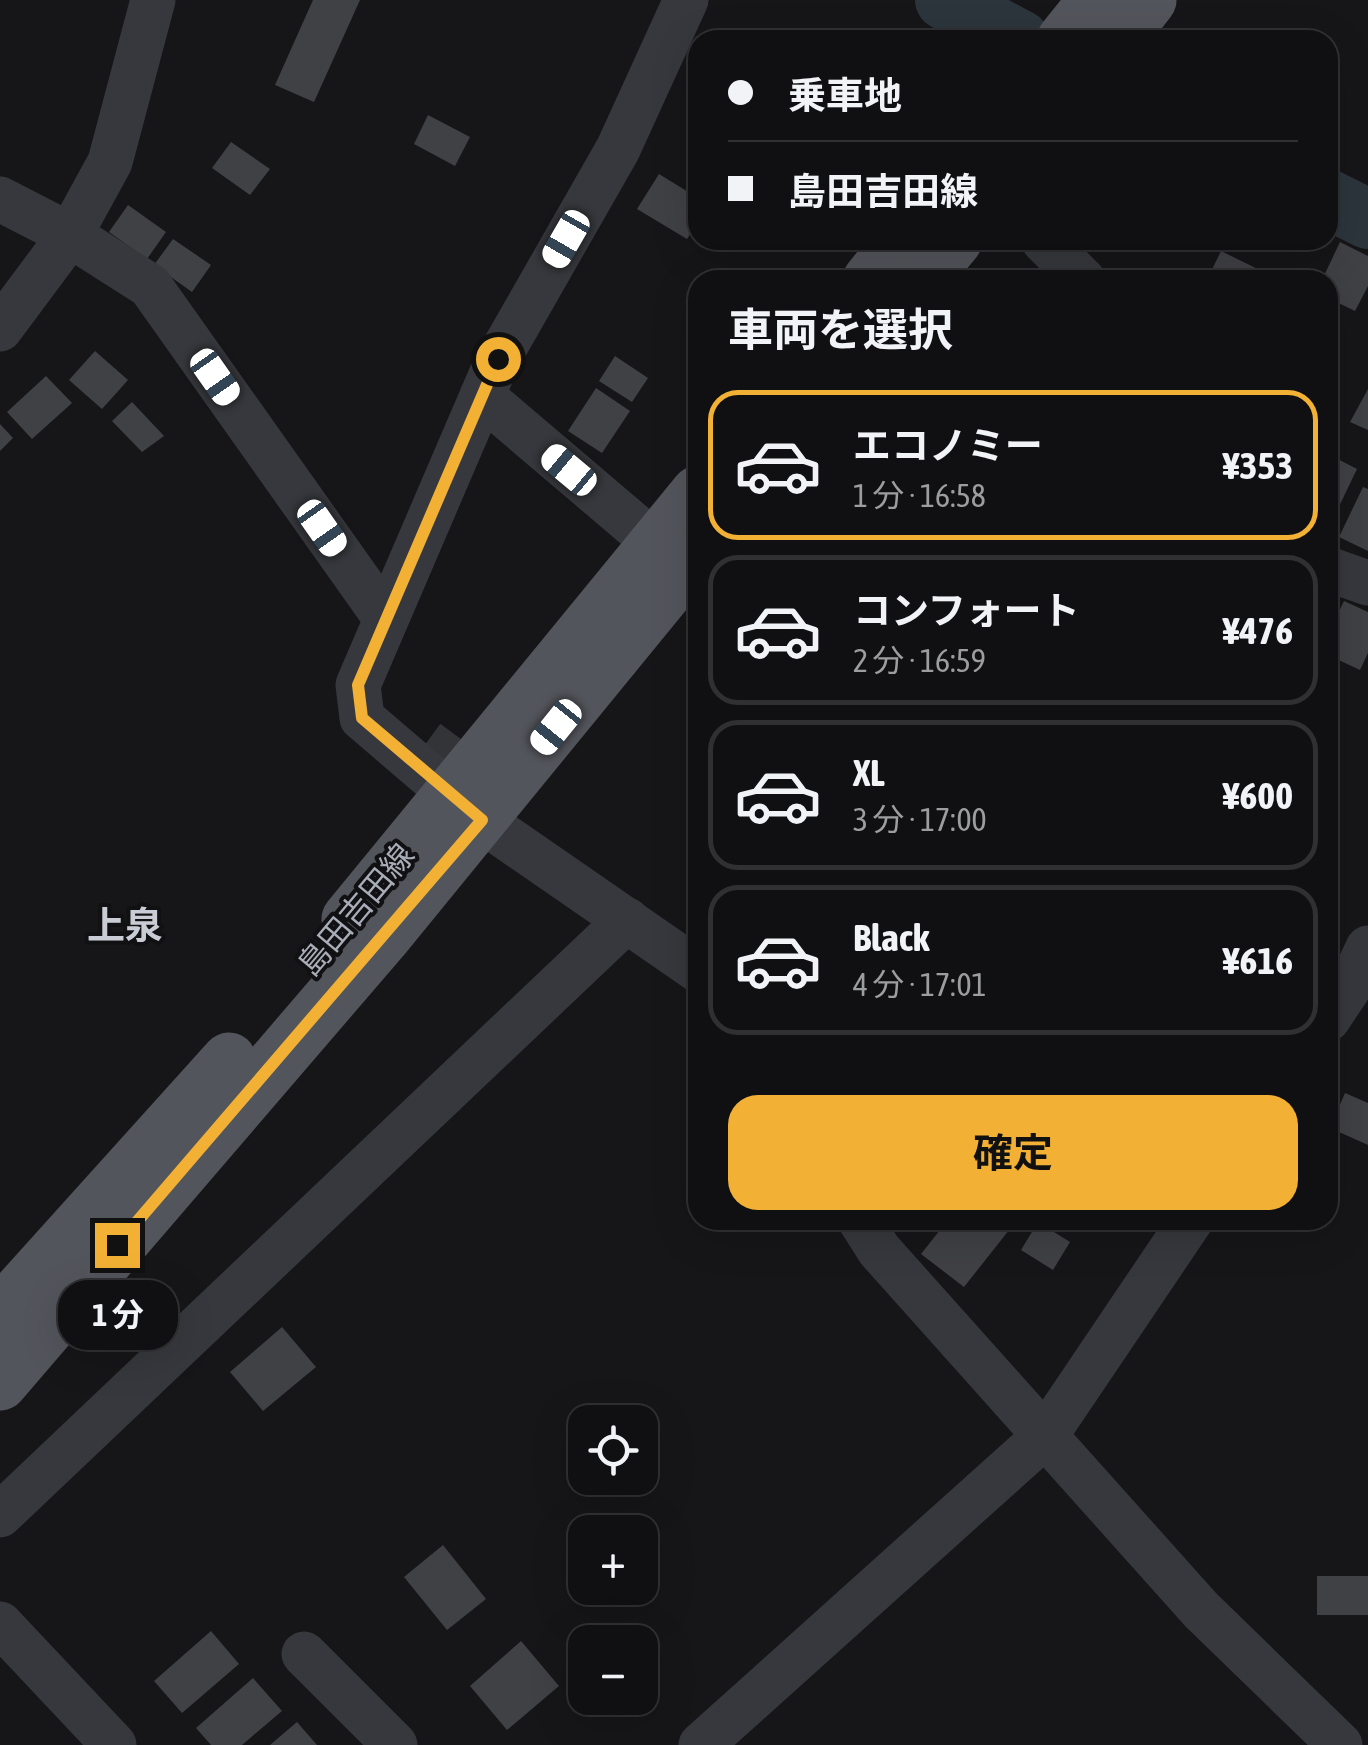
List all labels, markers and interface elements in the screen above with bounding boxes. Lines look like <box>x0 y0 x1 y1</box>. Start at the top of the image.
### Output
text: 乗車地 <box>788 74 902 117</box>
text: 島田吉田線 <box>788 170 978 213</box>
car <box>538 206 594 272</box>
text: 車両を選択 <box>728 304 953 356</box>
route start <box>476 337 521 382</box>
car <box>186 344 244 410</box>
icon: car <box>733 420 823 510</box>
text: エコノミー <box>853 424 1043 467</box>
car <box>536 439 602 501</box>
text: ¥353 <box>1223 444 1293 487</box>
text: 1 分 · 16:58 <box>853 477 986 514</box>
car <box>293 495 351 561</box>
icon: car <box>733 585 823 675</box>
text: コンフォート <box>853 589 1080 632</box>
text: ¥476 <box>1223 609 1293 652</box>
text: 2 分 · 16:59 <box>853 642 986 679</box>
car <box>525 694 587 760</box>
icon: car <box>733 750 823 840</box>
text: XL <box>853 751 885 794</box>
text: ¥600 <box>1223 774 1293 817</box>
text: 3 分 · 17:00 <box>853 801 987 838</box>
street label: 島田吉田線 <box>290 836 421 983</box>
district label: 上泉 <box>87 904 163 947</box>
icon: car <box>733 915 823 1005</box>
text: Black <box>853 916 930 959</box>
text: ¥616 <box>1223 939 1293 982</box>
text: 4 分 · 17:01 <box>853 966 987 1003</box>
button: 確定 <box>728 1095 1298 1210</box>
route end <box>95 1223 140 1268</box>
callout: 1 分 <box>57 1280 177 1350</box>
text: 1 分 <box>92 1296 144 1333</box>
map controls <box>568 1405 658 1715</box>
button: locate <box>568 1405 658 1495</box>
button: + <box>568 1515 658 1605</box>
button: − <box>568 1625 658 1715</box>

